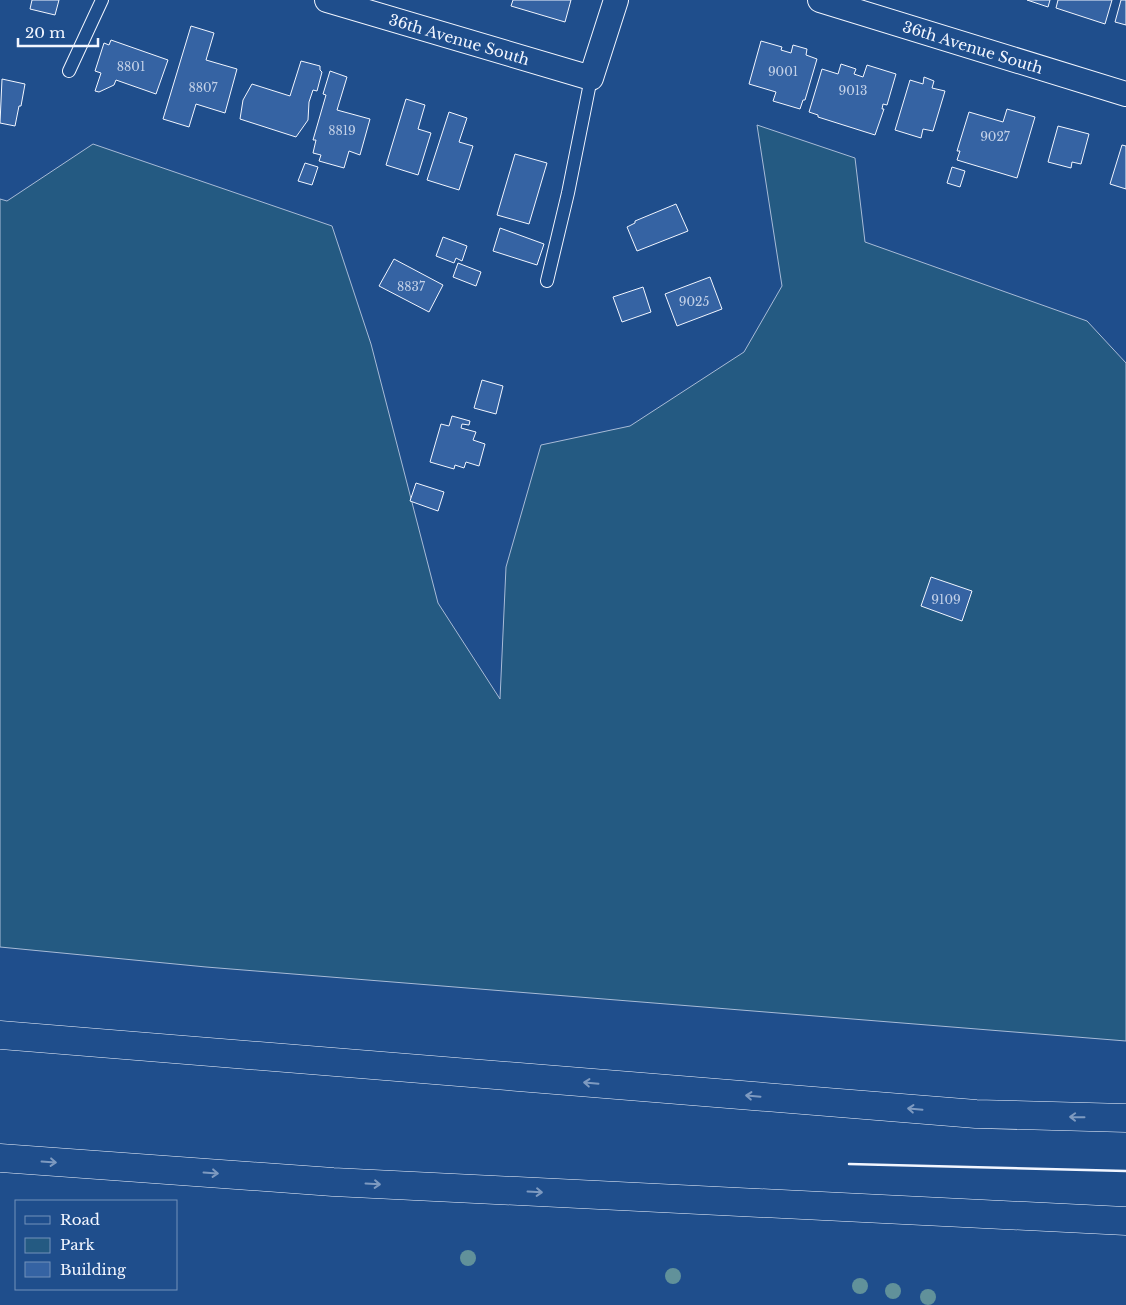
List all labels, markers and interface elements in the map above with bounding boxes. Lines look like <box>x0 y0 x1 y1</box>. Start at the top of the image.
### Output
street label: 36th Avenue South <box>387 9 532 69</box>
scale bar <box>18 15 98 47</box>
street label: 36th Avenue South <box>901 17 1045 77</box>
text: 20 m <box>25 23 65 42</box>
house number: 8801 <box>117 59 145 74</box>
house number: 9001 <box>768 64 798 79</box>
house number: 8807 <box>188 80 219 95</box>
house number: 9013 <box>838 83 868 98</box>
house number: 8819 <box>328 123 356 138</box>
house number: 9027 <box>980 129 1011 144</box>
house number: 8837 <box>397 279 426 294</box>
house number: 9025 <box>679 294 709 309</box>
house number: 9109 <box>931 592 961 607</box>
one-way arrow <box>583 1078 599 1088</box>
one-way arrow <box>745 1091 761 1101</box>
one-way arrow <box>907 1105 923 1114</box>
one-way arrow <box>1070 1112 1086 1122</box>
one-way arrow <box>40 1157 56 1166</box>
one-way arrow <box>202 1169 218 1178</box>
one-way arrow <box>365 1179 381 1188</box>
one-way arrow <box>527 1187 543 1196</box>
legend <box>15 1200 178 1290</box>
text: Road <box>60 1210 100 1229</box>
text: Park <box>60 1235 96 1254</box>
text: Building <box>60 1260 127 1279</box>

